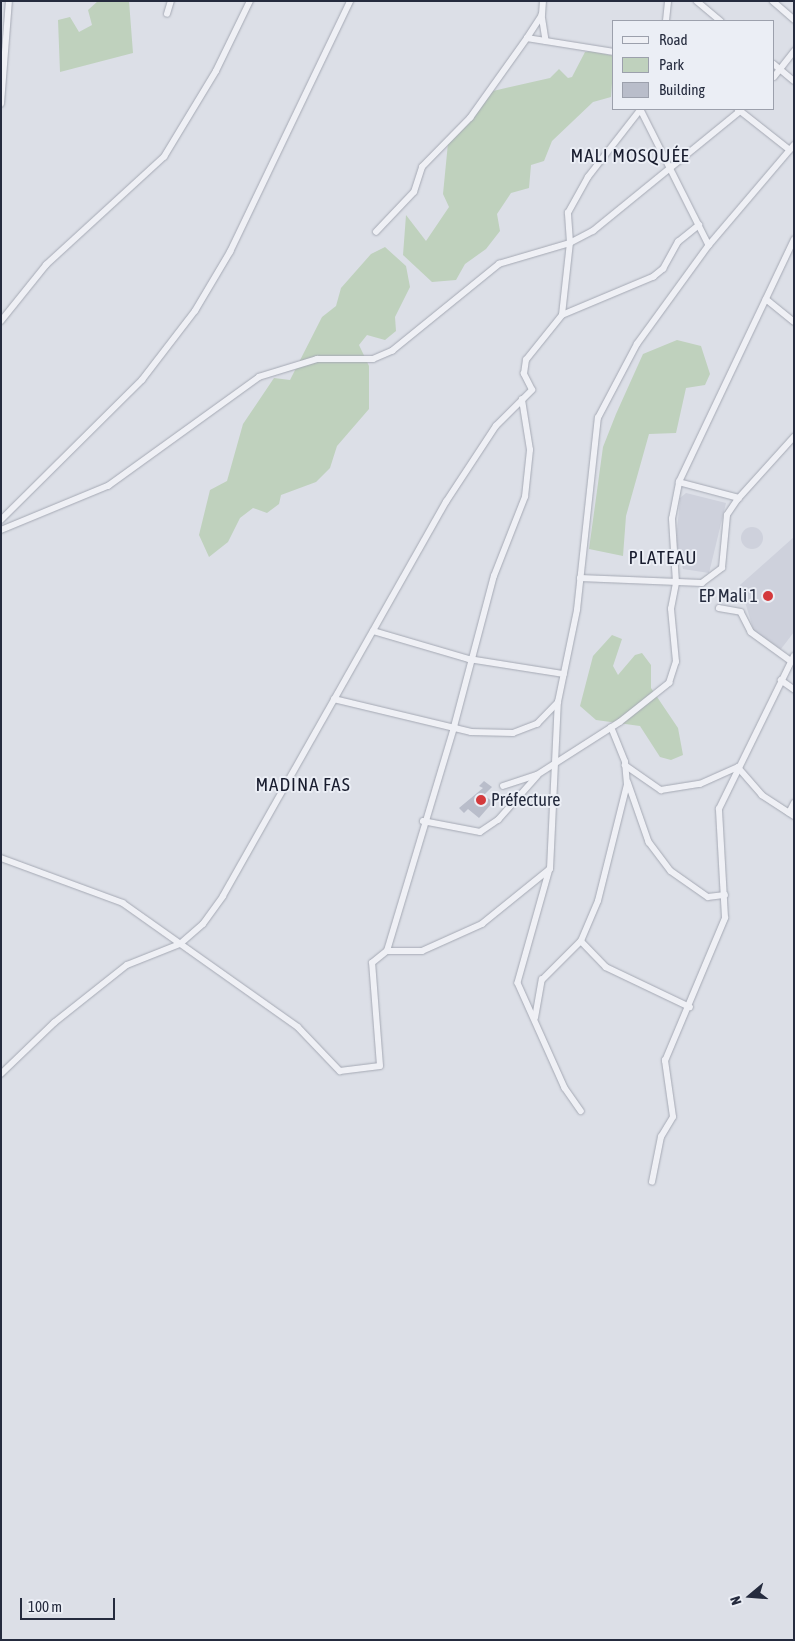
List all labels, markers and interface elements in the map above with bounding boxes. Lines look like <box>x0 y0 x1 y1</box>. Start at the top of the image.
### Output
legend <box>612 20 775 110</box>
text: Road <box>659 31 688 48</box>
text: Park <box>659 56 684 73</box>
text: Building <box>659 81 705 98</box>
district label: MALI MOSQUÉE <box>569 145 691 167</box>
district label: PLATEAU <box>628 547 698 569</box>
place label: EP Mali 1 <box>699 585 758 607</box>
marker: EP Mali 1 <box>762 590 774 602</box>
district label: MADINA FAS <box>254 774 352 796</box>
place label: Préfecture <box>491 789 560 811</box>
marker: Préfecture <box>475 794 487 806</box>
north arrow <box>725 1571 775 1621</box>
scale bar <box>22 1588 118 1620</box>
text: N <box>727 1594 745 1607</box>
text: 100 m <box>28 1598 62 1615</box>

